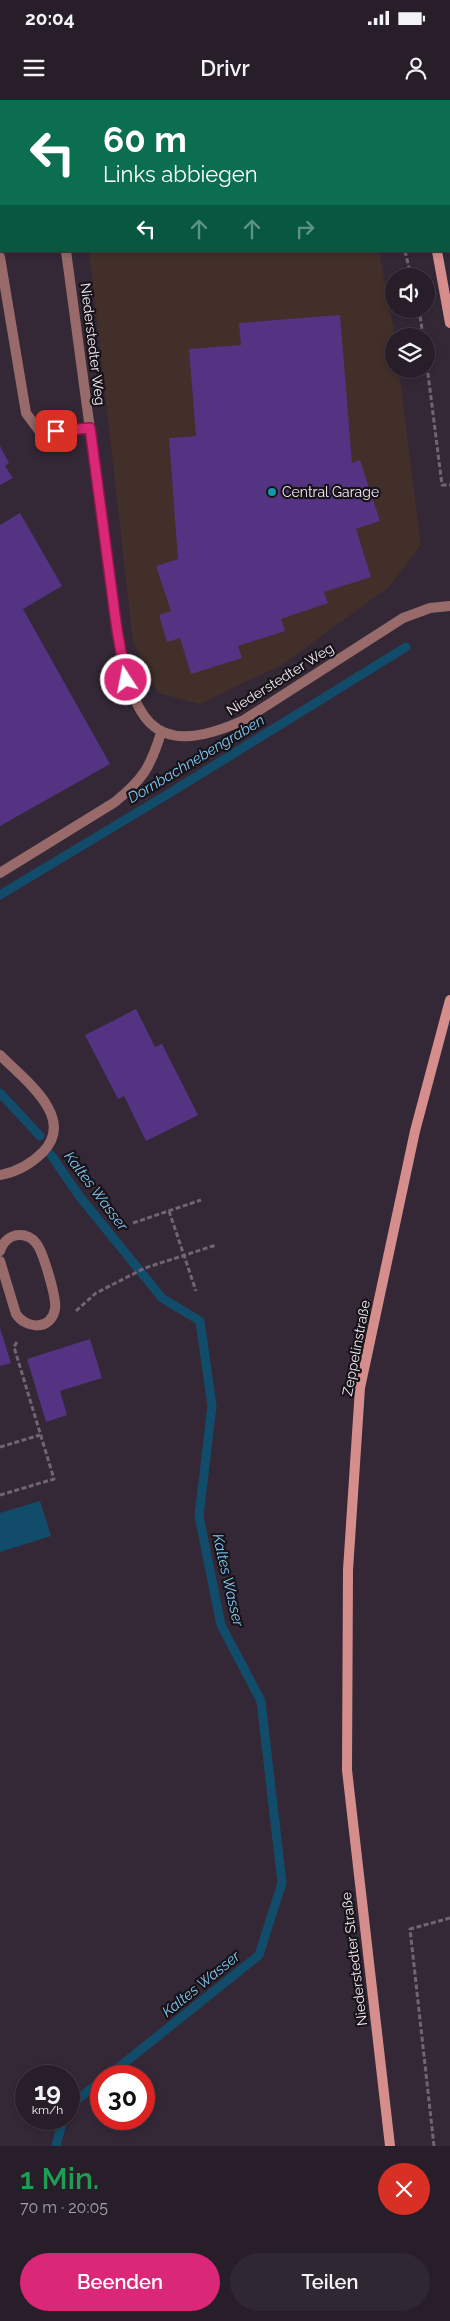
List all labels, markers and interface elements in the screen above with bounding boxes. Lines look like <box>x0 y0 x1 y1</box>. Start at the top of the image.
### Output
text: 20:04 <box>25 7 75 29</box>
icon: menu <box>20 54 48 82</box>
icon: person <box>402 54 430 82</box>
text: Drivr <box>200 55 250 81</box>
text: 60 m <box>103 119 187 160</box>
icon: left <box>20 120 85 185</box>
text: Links abbiegen <box>103 161 258 187</box>
icon: left <box>132 215 160 243</box>
icon: ahead <box>185 215 213 243</box>
icon: ahead <box>238 215 266 243</box>
icon: right <box>291 215 319 243</box>
map controls <box>385 268 435 378</box>
button: sound <box>385 268 435 318</box>
street label: Niederstedter Weg <box>78 282 108 406</box>
button: layers <box>385 328 435 378</box>
pin <box>35 410 77 452</box>
icon: arrive <box>42 417 70 445</box>
place label: Central Garage <box>282 484 379 500</box>
marker: Central Garage <box>266 486 278 498</box>
street label: Niederstedter Weg <box>224 640 336 718</box>
position arrow <box>99 653 151 705</box>
water label: Dornbachnebengraben <box>124 711 268 807</box>
water label: Kaltes Wasser <box>60 1148 132 1235</box>
street label: Zeppelinstraße <box>339 1299 373 1397</box>
water label: Kaltes Wasser <box>209 1532 248 1629</box>
street label: Niederstedter Straße <box>338 1891 370 2027</box>
water label: Kaltes Wasser <box>159 1947 244 2021</box>
speed limit sign: 30 <box>90 2065 155 2130</box>
text: 19 <box>34 2076 61 2106</box>
text: km/h <box>32 2103 63 2117</box>
text: 1 Min. <box>20 2161 99 2196</box>
button: close <box>378 2163 430 2215</box>
text: 70 m · 20:05 <box>20 2198 108 2217</box>
button: Beenden <box>20 2253 220 2311</box>
button: Teilen <box>230 2253 430 2311</box>

